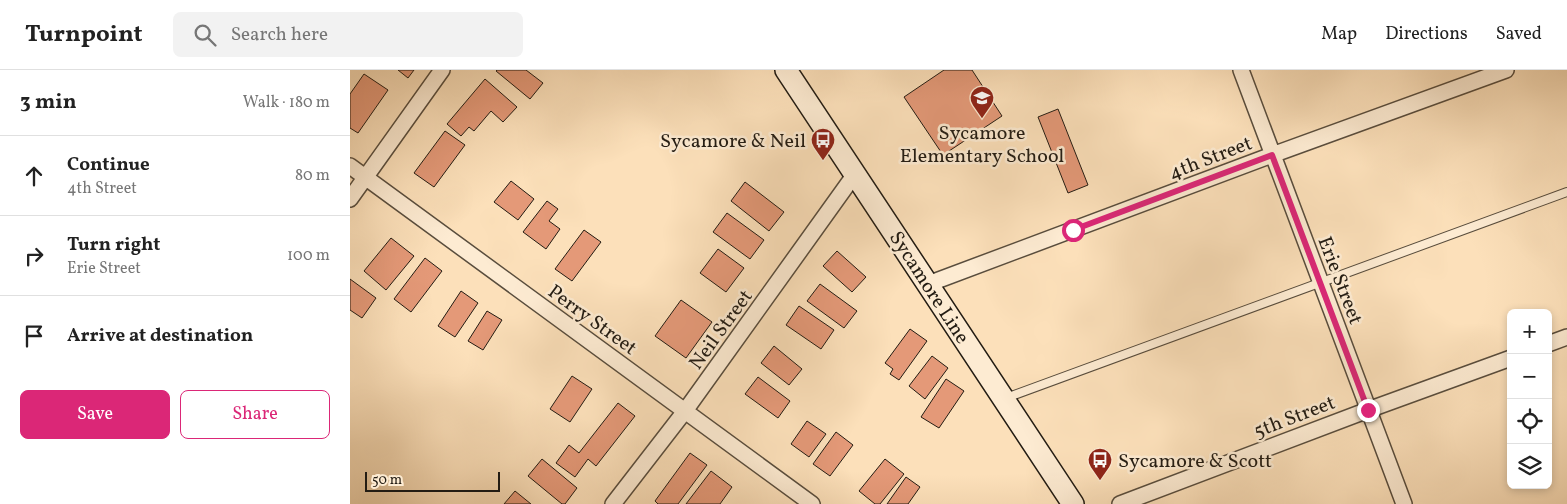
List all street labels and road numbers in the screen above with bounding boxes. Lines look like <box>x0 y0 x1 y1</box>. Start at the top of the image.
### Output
street label: 4th Street <box>1165 130 1256 188</box>
street label: Sycamore Line <box>881 226 975 350</box>
street label: Erie Street <box>1310 233 1369 329</box>
street label: Perry Street <box>541 279 642 363</box>
street label: Neil Street <box>683 284 760 376</box>
street label: 5th Street <box>1250 390 1339 446</box>

